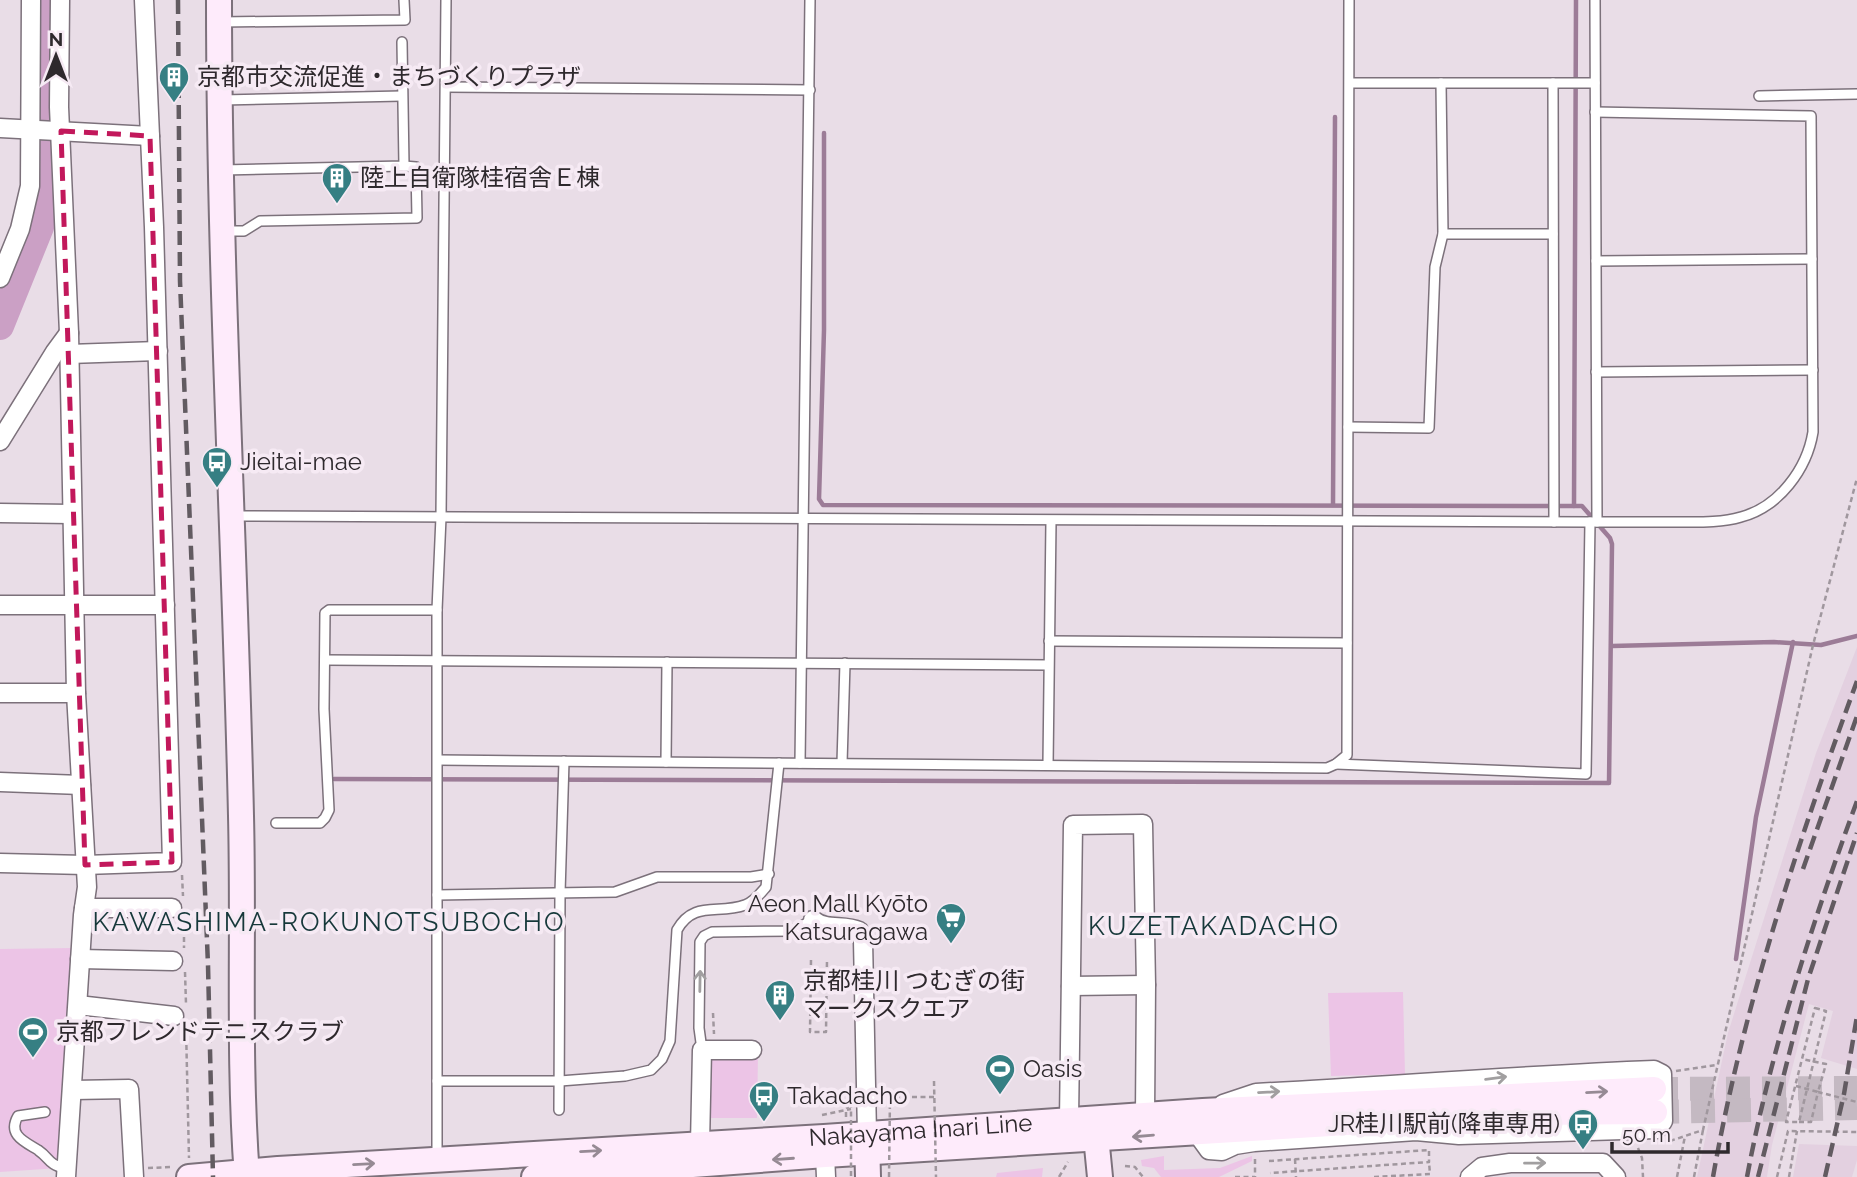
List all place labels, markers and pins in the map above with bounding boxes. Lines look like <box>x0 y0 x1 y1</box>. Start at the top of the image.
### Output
building icon: 京都市交流促進・まちづくりプラザ <box>157 60 191 104</box>
place label: 京都市交流促進・まちづくりプラザ <box>197 62 581 91</box>
building icon: 陸上自衛隊桂宿舎Ｅ棟 <box>320 161 354 205</box>
place label: 陸上自衛隊桂宿舎Ｅ棟 <box>360 163 600 192</box>
bus stop icon: Jieitai-mae <box>200 445 234 489</box>
place label: Jieitai-mae <box>240 447 362 476</box>
place label: Aeon Mall Kyōto Katsuragawa <box>748 889 928 946</box>
supermarket icon: Aeon Mall Kyōto Katsuragawa <box>934 901 968 945</box>
place label: 京都桂川 つむぎの街 マークスクエア <box>803 966 1025 1023</box>
building icon: 京都桂川 つむぎの街 マークスクエア <box>763 978 797 1022</box>
sports icon: 京都フレンドテニスクラブ <box>16 1015 50 1059</box>
place label: 京都フレンドテニスクラブ <box>56 1017 344 1046</box>
sports icon: Oasis <box>983 1052 1017 1096</box>
place label: Oasis <box>1023 1054 1082 1083</box>
bus stop icon: Takadacho <box>747 1079 781 1123</box>
place label: Takadacho <box>787 1081 907 1110</box>
bus stop icon: JR桂川駅前(降車専用) <box>1566 1107 1600 1151</box>
place label: JR桂川駅前(降車専用) <box>1328 1109 1560 1138</box>

